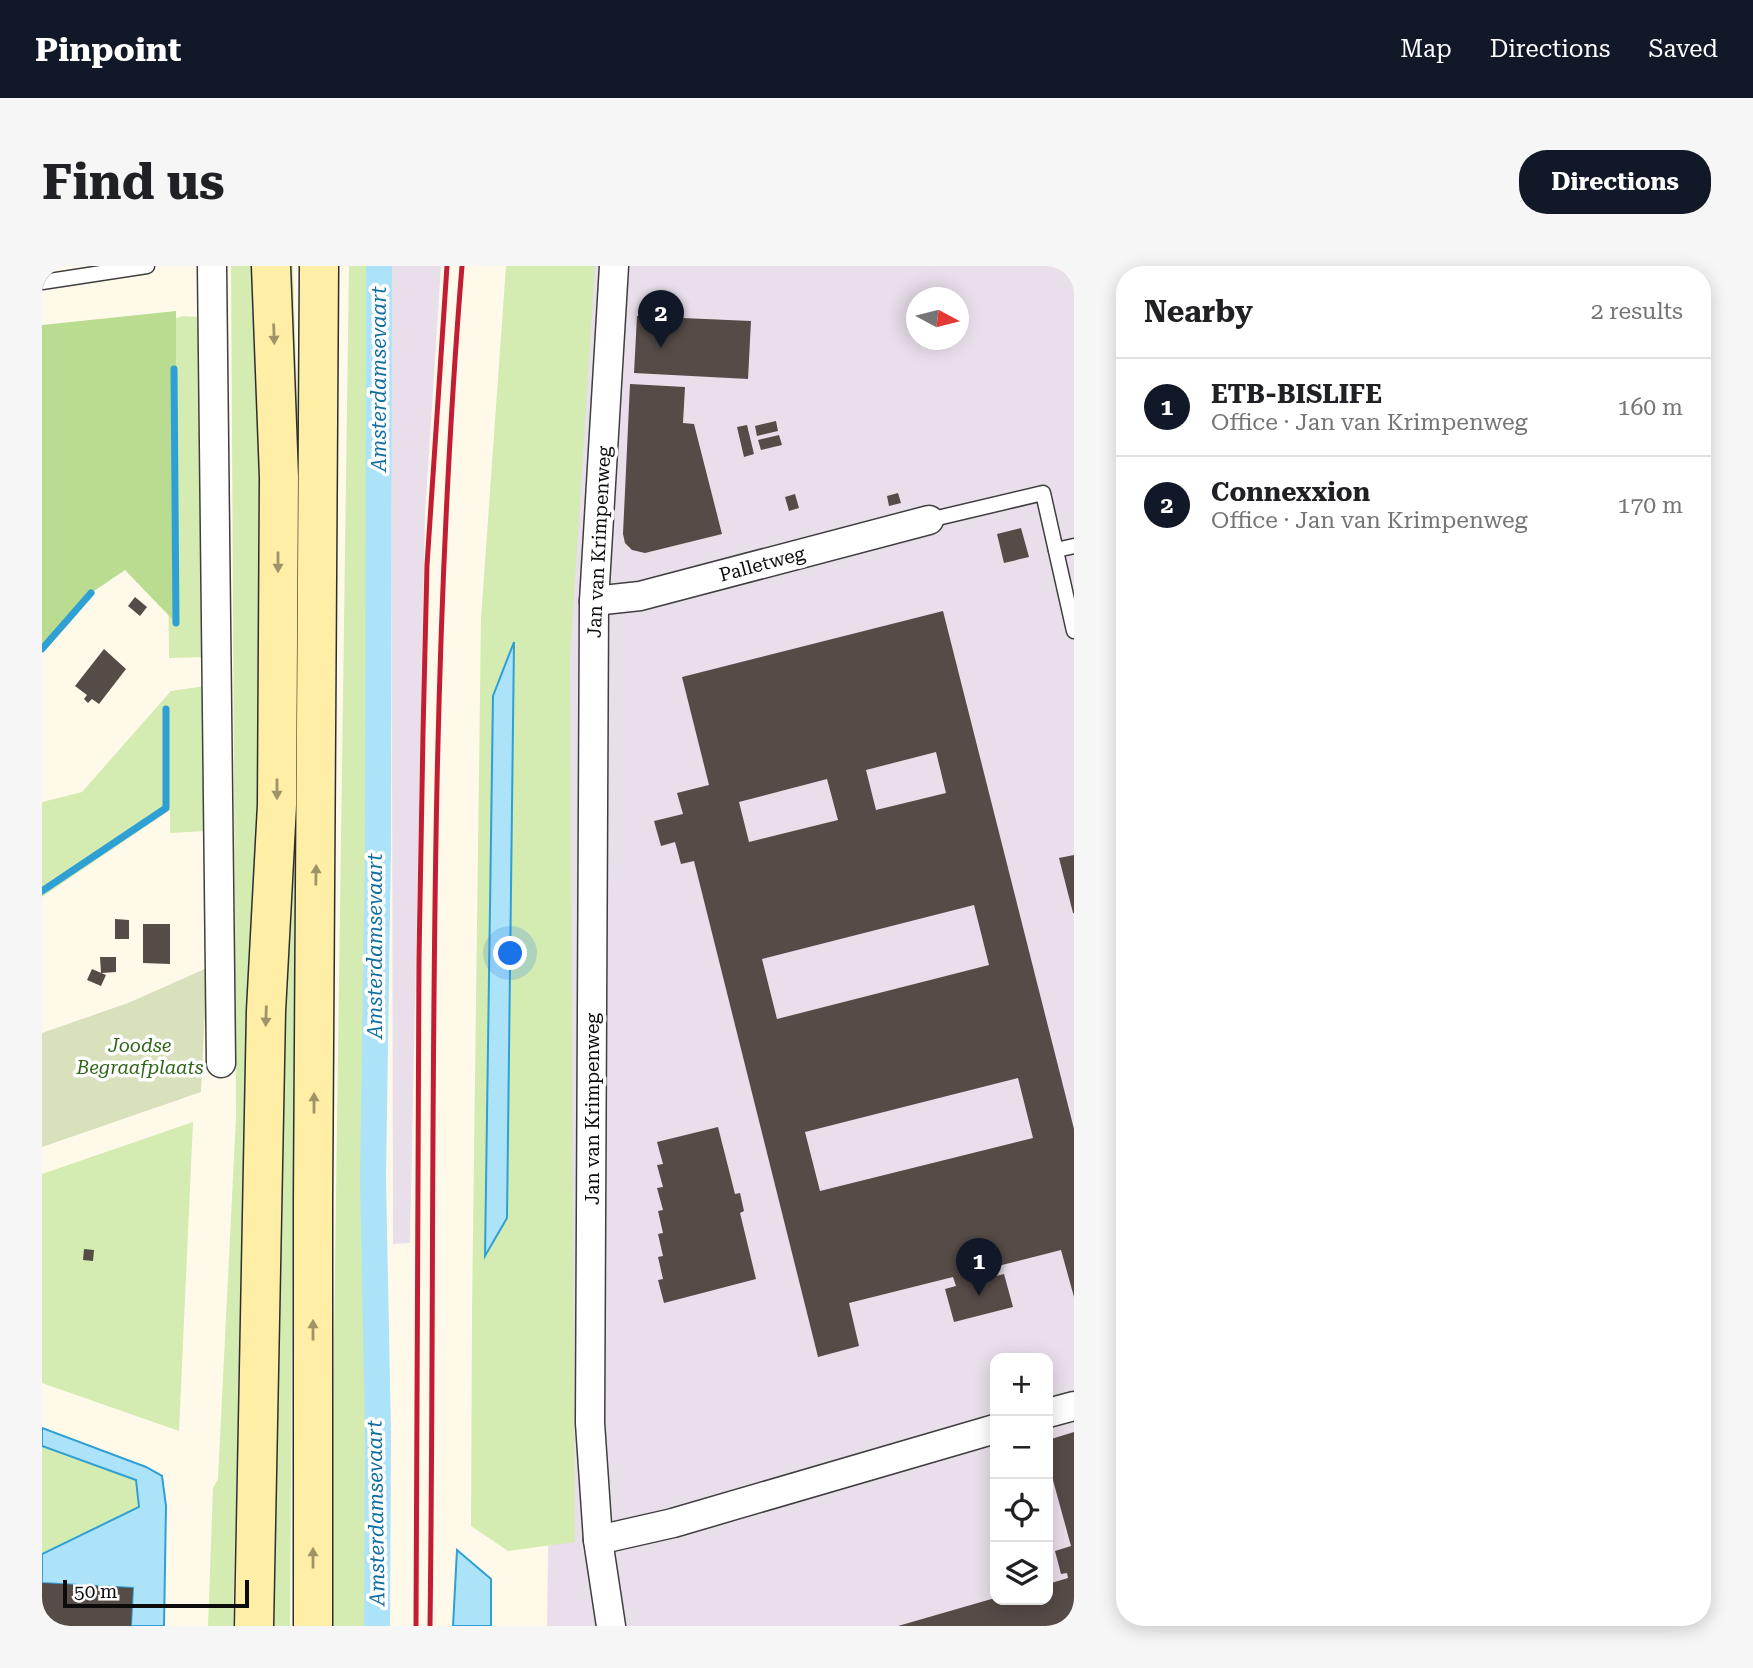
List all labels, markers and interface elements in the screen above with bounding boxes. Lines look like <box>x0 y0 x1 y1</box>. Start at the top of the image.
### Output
text: Pinpoint <box>35 30 181 69</box>
text: Map <box>1400 35 1452 63</box>
text: Directions <box>1490 35 1610 63</box>
text: Saved <box>1648 35 1718 63</box>
button: Directions <box>1519 150 1711 214</box>
text: Find us <box>42 154 225 211</box>
water label: Amsterdamsevaart <box>367 286 391 474</box>
north arrow <box>906 287 969 350</box>
pin: 2 <box>638 290 684 348</box>
text: Nearby <box>1144 294 1253 329</box>
text: 2 results <box>1591 298 1683 325</box>
one-way arrow <box>268 323 279 345</box>
text: ETB-BISLIFE <box>1211 379 1382 409</box>
text: 1 <box>1161 394 1173 421</box>
text: 160 m <box>1618 394 1683 421</box>
text: Office · Jan van Krimpenweg <box>1211 409 1528 436</box>
street label: Jan van Krimpenweg <box>582 445 616 638</box>
text: Connexxion <box>1211 477 1370 507</box>
text: 2 <box>1161 492 1173 519</box>
text: 170 m <box>1618 492 1683 519</box>
text: Office · Jan van Krimpenweg <box>1211 507 1528 534</box>
street label: Palletweg <box>717 541 808 586</box>
one-way arrow <box>272 551 284 573</box>
one-way arrow <box>271 778 283 800</box>
water label: Amsterdamsevaart <box>363 853 387 1041</box>
one-way arrow <box>310 864 322 886</box>
your location <box>493 936 527 970</box>
one-way arrow <box>261 1006 272 1028</box>
street label: Jan van Krimpenweg <box>581 1013 604 1205</box>
park label: Joodse Begraafplaats <box>75 1034 204 1079</box>
one-way arrow <box>308 1092 320 1114</box>
pin: 1 <box>956 1238 1002 1296</box>
one-way arrow <box>307 1319 319 1341</box>
map controls <box>990 1353 1053 1605</box>
button: + <box>990 1353 1053 1416</box>
button: − <box>990 1416 1053 1479</box>
water label: Amsterdamsevaart <box>362 1420 390 1608</box>
button: locate <box>990 1479 1053 1542</box>
button: layers <box>990 1542 1053 1605</box>
one-way arrow <box>307 1547 319 1569</box>
scale bar <box>63 1577 248 1609</box>
text: 50 m <box>74 1580 117 1603</box>

